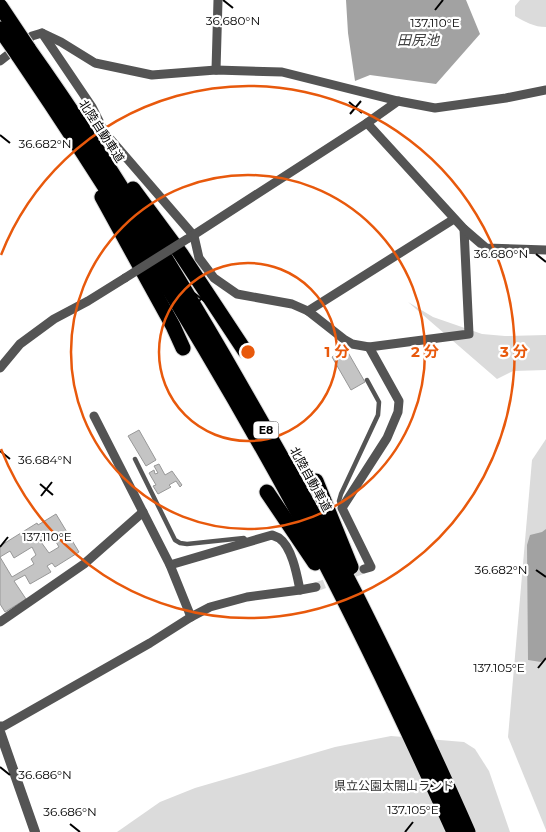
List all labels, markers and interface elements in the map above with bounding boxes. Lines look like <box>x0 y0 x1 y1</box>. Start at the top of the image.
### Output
text: 36.680°N <box>206 13 260 28</box>
text: 137.110°E <box>410 15 460 30</box>
water label: 田尻池 <box>397 31 441 49</box>
street label: 北陸自動車道 <box>76 97 128 165</box>
text: 36.682°N <box>18 136 72 151</box>
text: 36.680°N <box>474 246 528 261</box>
text: 1 分 <box>324 342 350 361</box>
text: 2 分 <box>411 342 439 361</box>
text: 3 分 <box>499 342 528 361</box>
centre of rings <box>239 343 257 361</box>
road number: E8 <box>254 422 278 438</box>
street label: 北陸自動車道 <box>287 444 335 514</box>
text: 36.684°N <box>18 452 72 467</box>
text: 137.110°E <box>22 529 72 544</box>
text: 36.682°N <box>474 562 528 577</box>
text: 137.105°E <box>473 660 525 675</box>
text: 36.686°N <box>18 767 72 782</box>
park label: 県立公園太閤山ランド <box>334 778 454 793</box>
text: 137.105°E <box>387 802 439 817</box>
text: 36.686°N <box>43 804 97 819</box>

